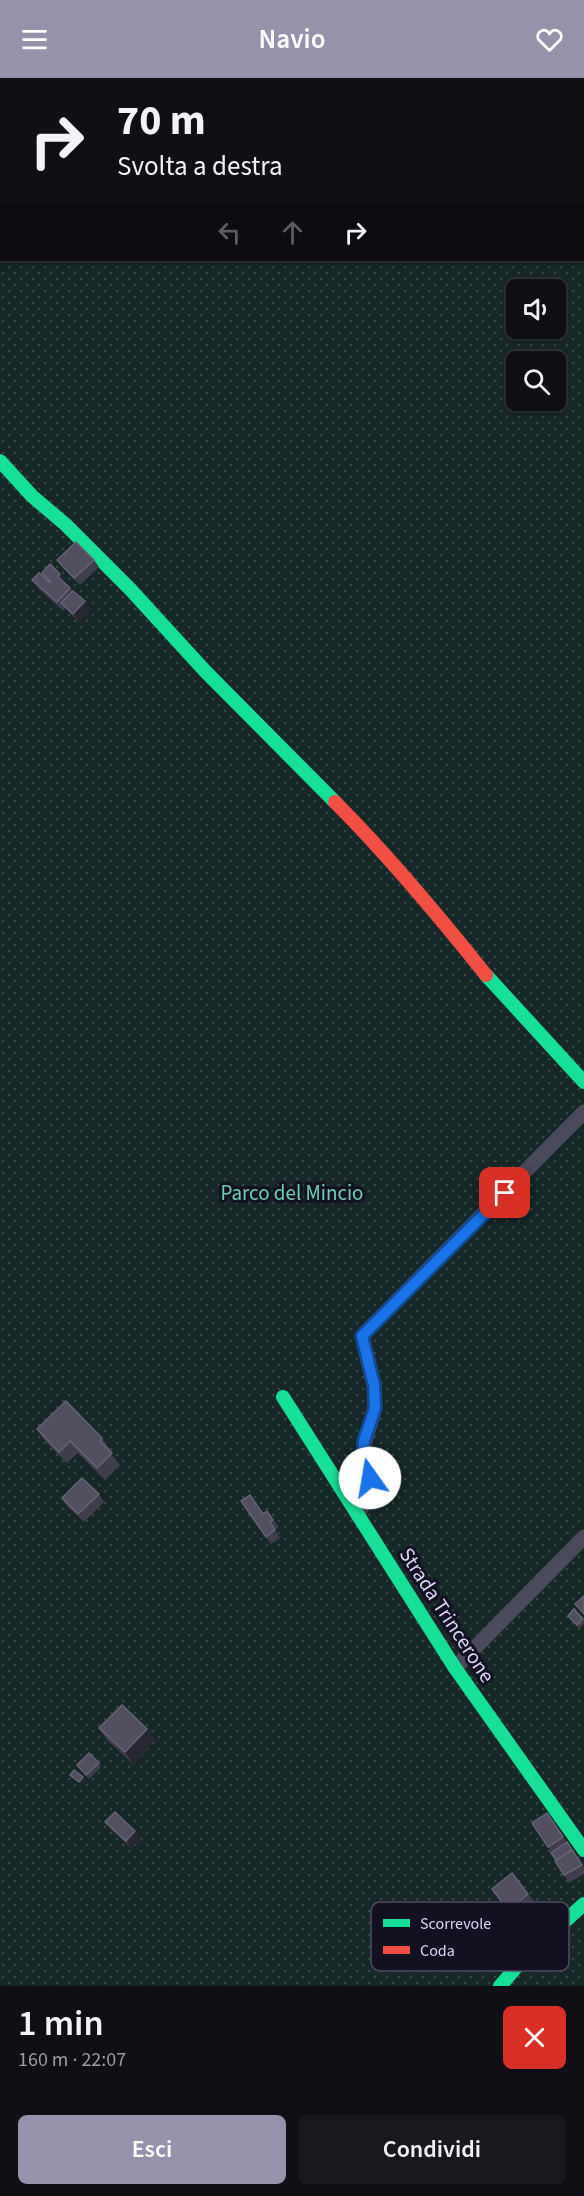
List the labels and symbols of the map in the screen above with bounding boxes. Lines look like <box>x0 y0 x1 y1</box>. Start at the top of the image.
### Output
pin <box>479 1167 530 1218</box>
park label: Parco del Mincio <box>220 1178 364 1208</box>
position arrow <box>338 1446 402 1510</box>
street label: Strada Trincerone <box>392 1542 502 1688</box>
legend <box>371 1902 569 1971</box>
text: Scorrevole <box>420 1913 491 1935</box>
text: Coda <box>420 1940 455 1962</box>

